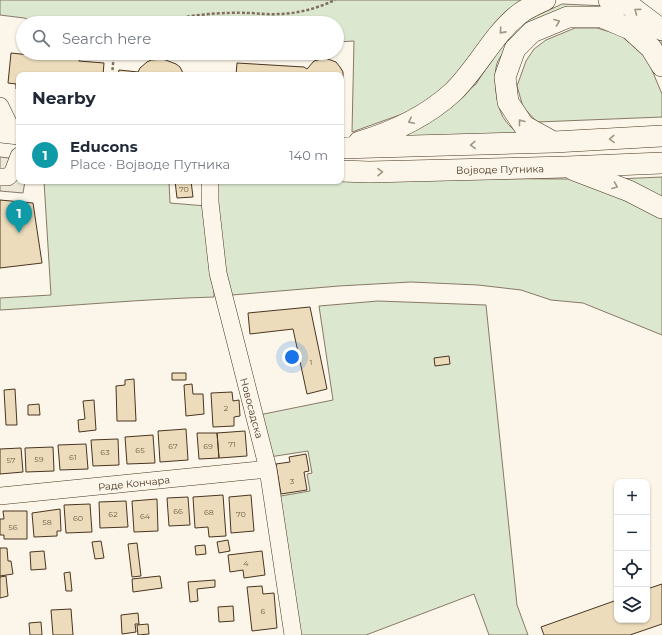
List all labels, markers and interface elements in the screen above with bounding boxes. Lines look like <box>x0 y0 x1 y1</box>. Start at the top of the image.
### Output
one-way arrow <box>635 9 642 16</box>
search box <box>16 16 344 60</box>
one-way arrow <box>554 18 561 26</box>
one-way arrow <box>500 26 507 34</box>
icon: search <box>30 27 52 49</box>
text: Search here <box>62 29 151 48</box>
text: Nearby <box>32 88 96 108</box>
one-way arrow <box>408 116 415 124</box>
one-way arrow <box>519 119 526 126</box>
one-way arrow <box>609 135 615 143</box>
text: Educons <box>70 137 138 156</box>
one-way arrow <box>470 140 476 149</box>
text: 1 <box>42 147 48 163</box>
text: 140 m <box>289 147 328 163</box>
text: Place · Војводе Путника <box>70 156 230 172</box>
street label: Војводе Путника <box>456 162 544 177</box>
one-way arrow <box>377 168 383 176</box>
one-way arrow <box>612 181 619 189</box>
house number: 70 <box>179 184 189 194</box>
pin: 1 <box>6 200 32 233</box>
your location <box>282 347 302 367</box>
house number: 1 <box>310 357 312 367</box>
street label: Новосадска <box>237 376 266 440</box>
house number: 2 <box>224 403 229 413</box>
house number: 71 <box>228 439 236 449</box>
house number: 67 <box>168 441 178 451</box>
house number: 69 <box>203 441 213 451</box>
house number: 65 <box>135 445 145 455</box>
house number: 63 <box>100 447 110 457</box>
house number: 61 <box>69 452 77 462</box>
house number: 59 <box>34 454 44 464</box>
house number: 57 <box>6 455 16 465</box>
street label: Раде Кончара <box>97 473 171 494</box>
house number: 3 <box>290 476 295 486</box>
map controls <box>614 479 650 623</box>
button: + <box>614 479 650 515</box>
house number: 66 <box>173 506 183 516</box>
house number: 68 <box>204 507 214 517</box>
house number: 62 <box>108 509 118 519</box>
house number: 70 <box>236 509 246 519</box>
house number: 64 <box>140 511 151 521</box>
house number: 60 <box>73 513 83 523</box>
button: − <box>614 515 650 551</box>
house number: 58 <box>42 517 52 527</box>
house number: 56 <box>8 522 18 532</box>
button: locate <box>614 551 650 587</box>
house number: 4 <box>243 558 249 568</box>
button: layers <box>614 587 650 623</box>
house number: 6 <box>261 606 266 616</box>

